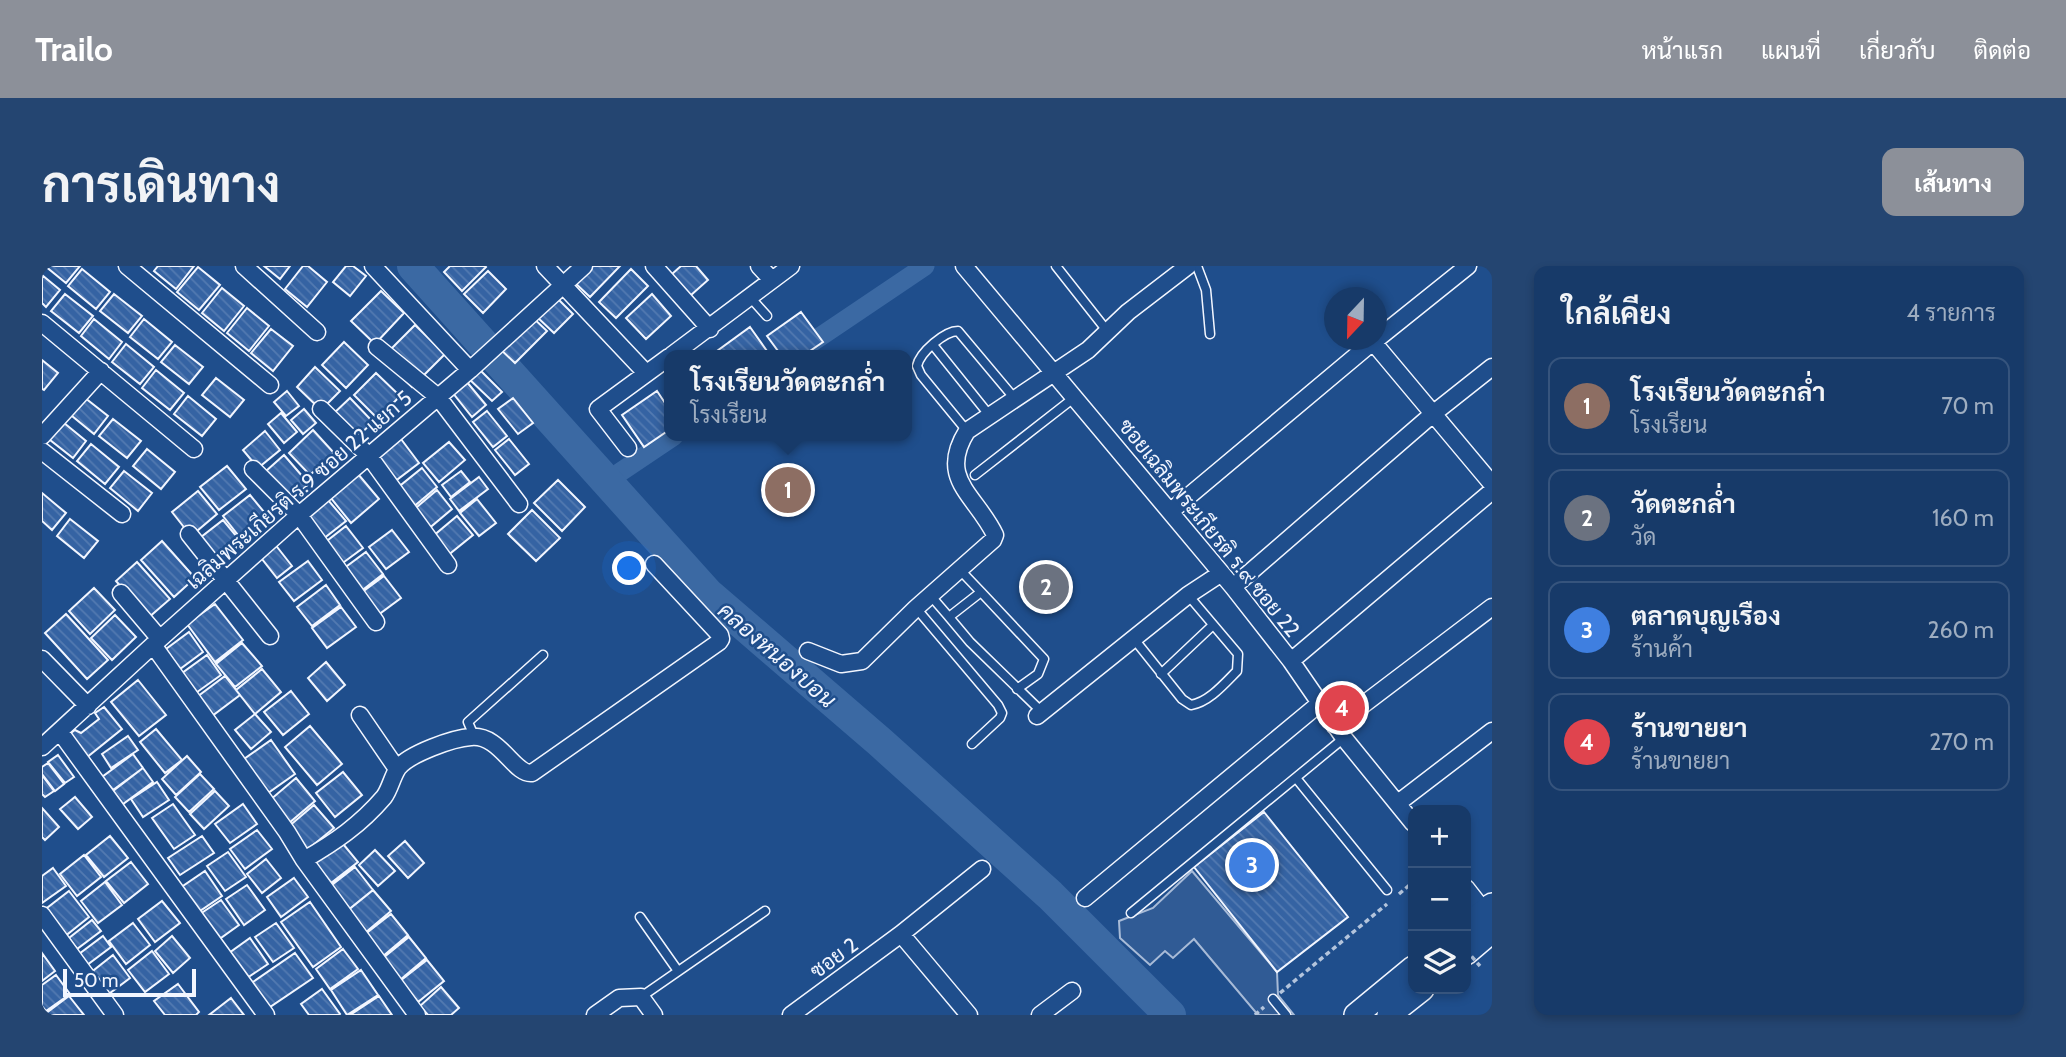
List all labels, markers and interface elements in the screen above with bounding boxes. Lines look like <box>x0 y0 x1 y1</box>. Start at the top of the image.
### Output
text: Trailo <box>35 29 113 69</box>
text: หน้าแรก <box>1642 36 1723 65</box>
text: แผนที่ <box>1761 36 1821 65</box>
text: เกี่ยวกับ <box>1859 36 1936 65</box>
text: ติดต่อ <box>1974 36 2031 65</box>
button: เส้นทาง <box>1882 148 2024 216</box>
text: การเดินทาง <box>42 155 280 214</box>
north arrow <box>1324 287 1387 350</box>
text: ใกล้เคียง <box>1562 295 1671 332</box>
text: 4 รายการ <box>1907 299 1996 327</box>
popup <box>664 350 912 441</box>
text: โรงเรียนวัดตะกล่ำ <box>691 366 885 398</box>
text: โรงเรียนวัดตะกล่ำ <box>1631 376 1826 408</box>
street label: เฉลิมพระเกียรติ ร.9 ซอย 22 แยก 5 <box>181 385 417 594</box>
text: 1 <box>1583 392 1591 420</box>
text: 70 m <box>1941 392 1994 420</box>
text: โรงเรียน <box>691 401 767 429</box>
text: โรงเรียน <box>1631 411 1707 439</box>
street label: ซอยเฉลิมพระเกียรติ ร.๙ ซอย 22 <box>1114 414 1305 642</box>
pin: 1 <box>765 464 811 516</box>
text: วัดตะกล่ำ <box>1631 488 1736 520</box>
text: 2 <box>1581 504 1593 532</box>
text: 160 m <box>1932 504 1994 532</box>
text: วัด <box>1631 523 1656 551</box>
your location <box>612 551 646 585</box>
pin: 2 <box>1023 561 1069 613</box>
water label: คลองหนองบอน <box>712 596 842 714</box>
text: ตลาดบุญเรือง <box>1631 600 1781 632</box>
text: 3 <box>1581 616 1593 644</box>
text: 260 m <box>1927 616 1994 644</box>
text: ร้านค้า <box>1631 635 1693 663</box>
pin: 4 <box>1319 682 1365 734</box>
text: ร้านขายยา <box>1631 712 1748 744</box>
text: 4 <box>1580 728 1594 756</box>
text: 270 m <box>1929 728 1994 756</box>
text: ร้านขายยา <box>1631 747 1730 775</box>
map controls <box>1408 805 1471 994</box>
button: + <box>1408 805 1471 868</box>
pin: 3 <box>1229 839 1275 891</box>
button: − <box>1408 868 1471 931</box>
button: layers <box>1408 931 1471 994</box>
street label: ซอย 2 <box>805 932 862 983</box>
scale bar <box>63 966 196 998</box>
text: 50 m <box>74 969 118 992</box>

